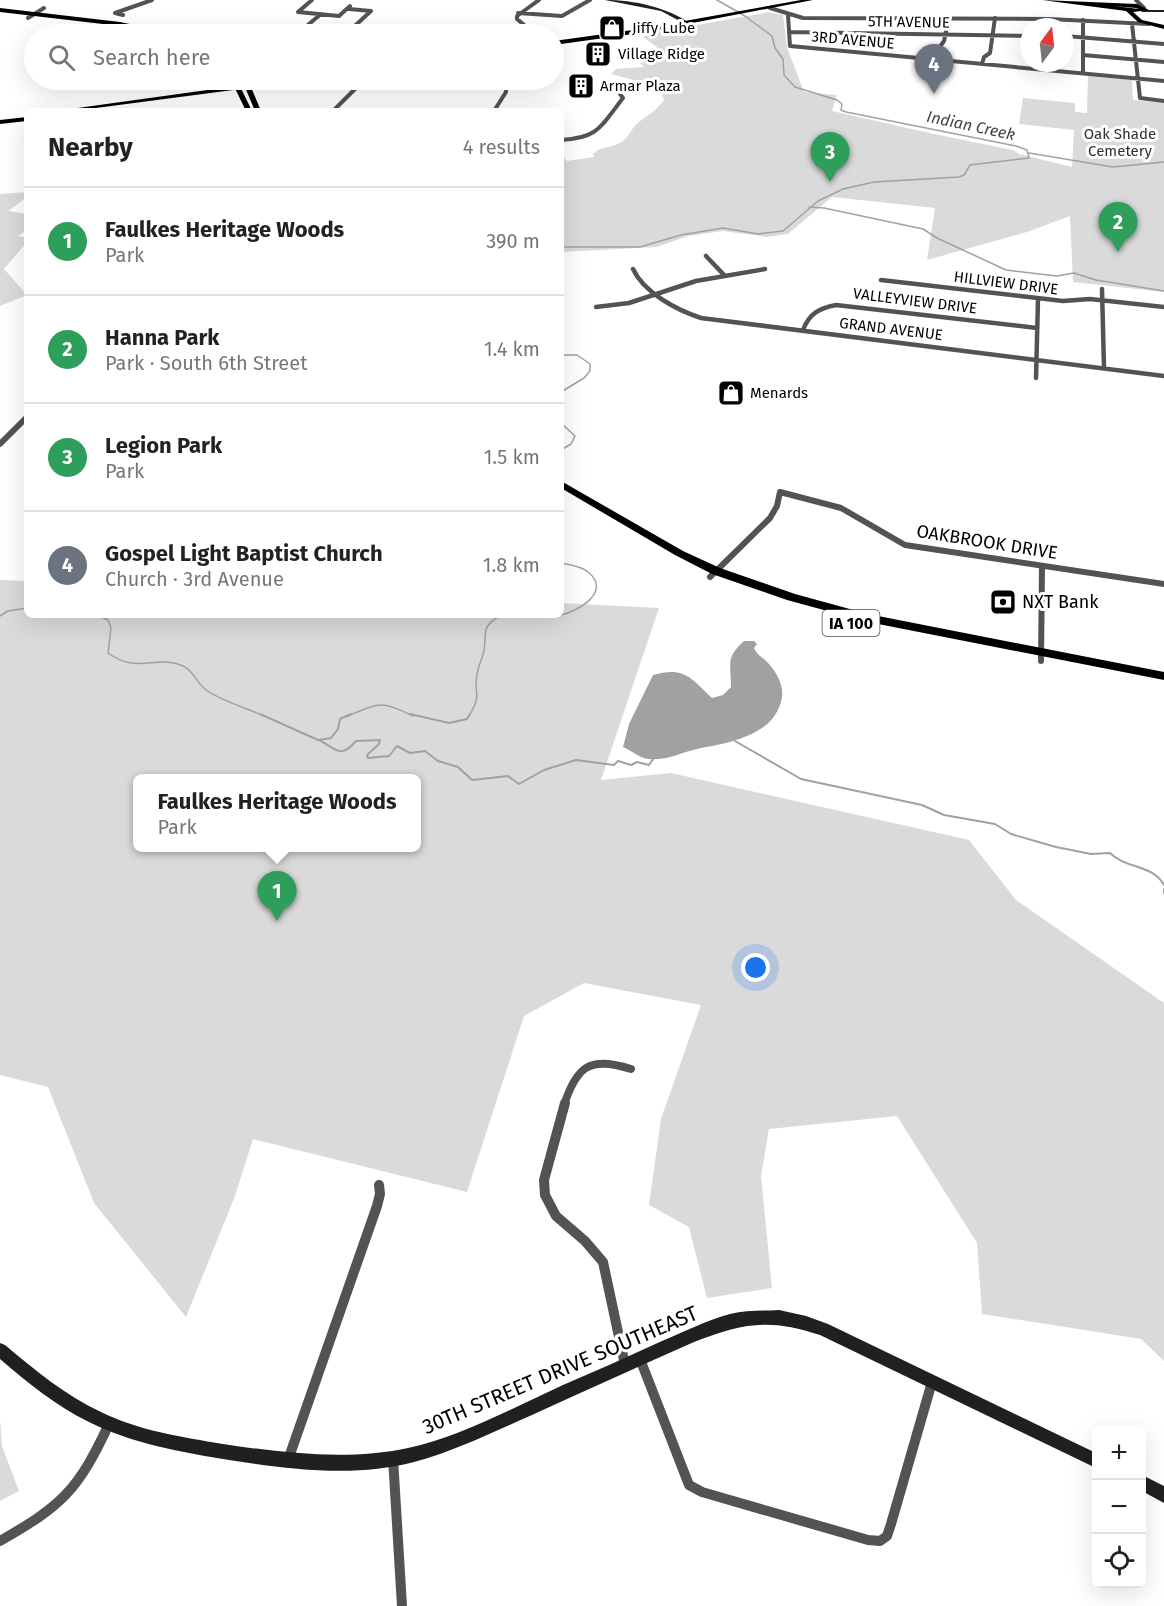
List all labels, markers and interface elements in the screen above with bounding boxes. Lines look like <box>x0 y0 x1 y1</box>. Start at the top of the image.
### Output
street label: 5TH AVENUE <box>868 12 950 32</box>
shop icon: Jiffy Lube <box>597 13 627 43</box>
north arrow <box>1020 18 1074 72</box>
place label: Jiffy Lube <box>632 19 695 37</box>
search box <box>24 24 564 90</box>
street label: 3RD AVENUE <box>811 27 895 53</box>
building icon: Village Ridge <box>583 39 613 69</box>
icon: search <box>45 41 78 74</box>
text: Search here <box>93 44 211 71</box>
pin: 4 <box>914 44 954 94</box>
place label: Village Ridge <box>618 45 705 63</box>
building icon: Armar Plaza <box>566 71 596 101</box>
place label: Armar Plaza <box>600 77 681 95</box>
water label: Indian Creek <box>925 107 1017 144</box>
park label: Oak Shade Cemetery <box>1084 125 1156 160</box>
text: Nearby <box>48 132 133 163</box>
pin: 3 <box>810 132 850 182</box>
text: 4 results <box>463 135 540 159</box>
pin: 2 <box>1098 202 1138 252</box>
text: Faulkes Heritage Woods <box>105 216 344 243</box>
text: 1 <box>63 229 72 253</box>
text: 390 m <box>486 229 540 253</box>
text: Park <box>105 243 144 267</box>
street label: HILLVIEW DRIVE <box>953 268 1059 298</box>
street label: VALLEYVIEW DRIVE <box>852 284 978 318</box>
street label: GRAND AVENUE <box>838 314 944 344</box>
text: Hanna Park <box>105 324 219 351</box>
text: 2 <box>62 337 73 361</box>
text: 1.4 km <box>484 337 540 361</box>
text: Park · South 6th Street <box>105 351 307 375</box>
shop icon: Menards <box>716 378 746 408</box>
place label: Menards <box>750 384 808 402</box>
text: Legion Park <box>105 432 222 459</box>
text: 3 <box>62 445 73 469</box>
text: 1.5 km <box>484 445 540 469</box>
text: Park <box>105 459 144 483</box>
street label: OAKBROOK DRIVE <box>915 520 1059 564</box>
text: Gospel Light Baptist Church <box>105 540 383 567</box>
text: 4 <box>62 553 73 577</box>
text: 1.8 km <box>483 553 540 577</box>
text: Church · 3rd Avenue <box>105 567 284 591</box>
bank icon: NXT Bank <box>988 587 1018 617</box>
place label: NXT Bank <box>1022 591 1099 613</box>
road number: IA 100 <box>822 610 880 636</box>
popup <box>133 774 421 852</box>
text: Faulkes Heritage Woods <box>157 788 397 815</box>
text: Park <box>157 815 197 839</box>
pin: 1 <box>258 872 296 921</box>
your location <box>741 953 770 982</box>
street label: 30TH STREET DRIVE SOUTHEAST <box>418 1300 702 1440</box>
map controls <box>1092 1426 1146 1588</box>
button: + <box>1092 1426 1146 1480</box>
button: − <box>1092 1480 1146 1534</box>
button: locate <box>1092 1534 1146 1588</box>

